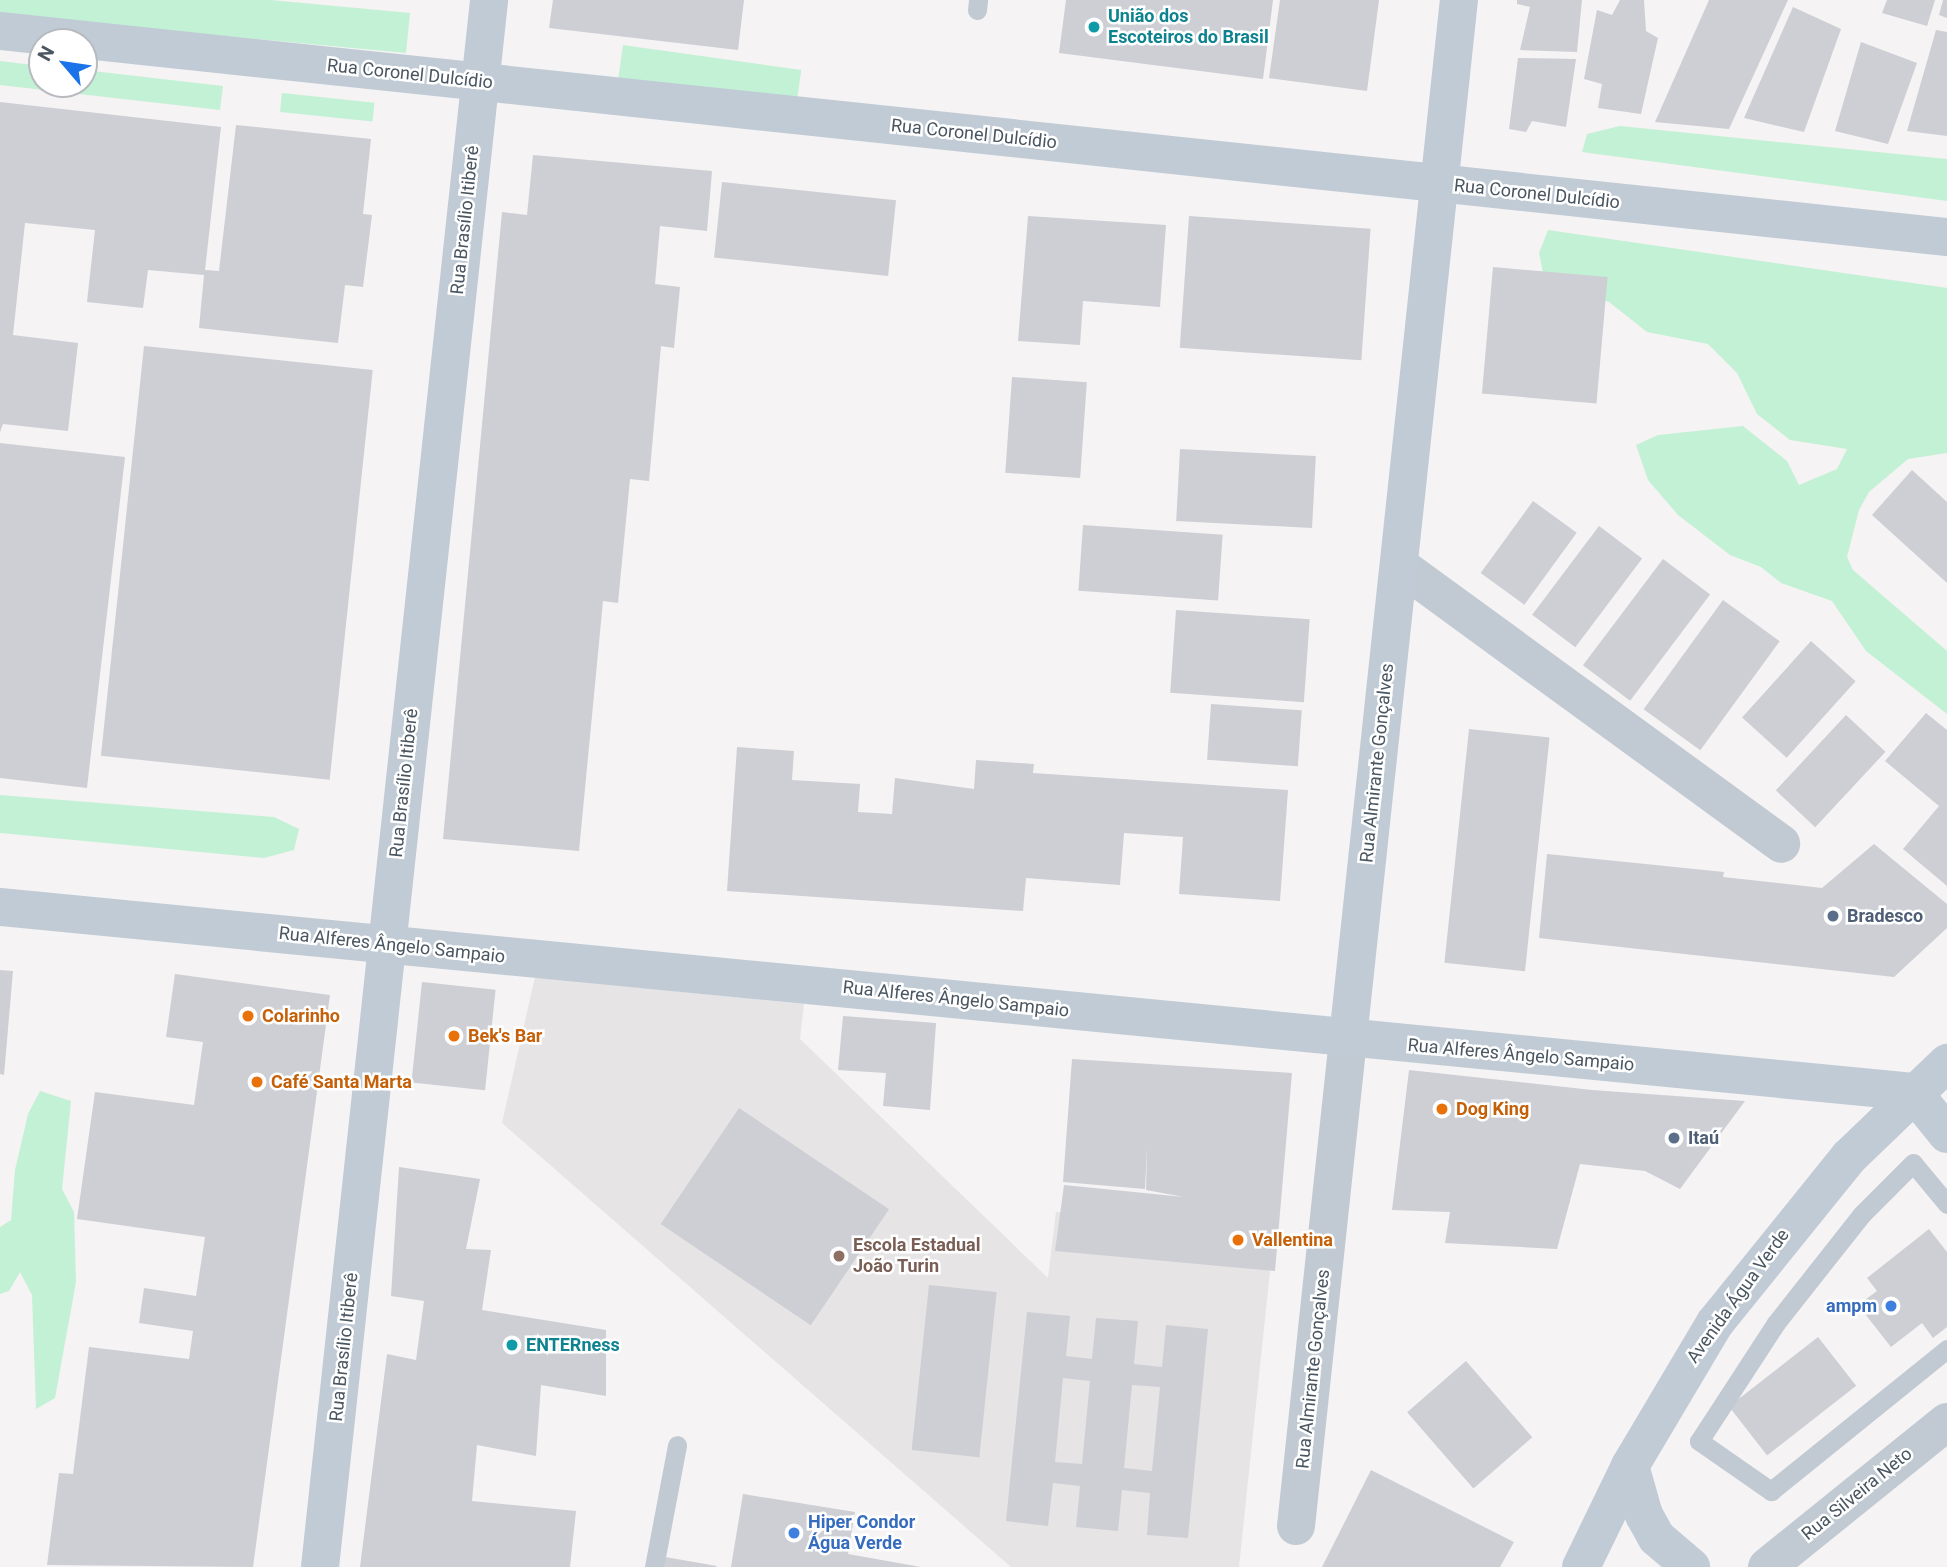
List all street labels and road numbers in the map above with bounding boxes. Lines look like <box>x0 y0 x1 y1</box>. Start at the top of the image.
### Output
street label: Rua Coronel Dulcídio <box>326 55 494 93</box>
street label: Rua Coronel Dulcídio <box>890 115 1058 153</box>
street label: Rua Brasílio Itiberê <box>446 145 484 295</box>
street label: Rua Coronel Dulcídio <box>1453 175 1621 213</box>
street label: Rua Almirante Gonçalves <box>1356 662 1398 864</box>
street label: Rua Brasílio Itiberê <box>385 708 423 858</box>
street label: Rua Alferes Ângelo Sampaio <box>278 922 506 968</box>
street label: Rua Alferes Ângelo Sampaio <box>842 976 1070 1022</box>
street label: Rua Alferes Ângelo Sampaio <box>1407 1034 1635 1076</box>
street label: Avenida Água Verde <box>1682 1225 1794 1367</box>
street label: Rua Almirante Gonçalves <box>1292 1268 1334 1470</box>
street label: Rua Brasílio Itiberê <box>325 1272 363 1422</box>
street label: Rua Silveira Neto <box>1798 1443 1916 1545</box>

